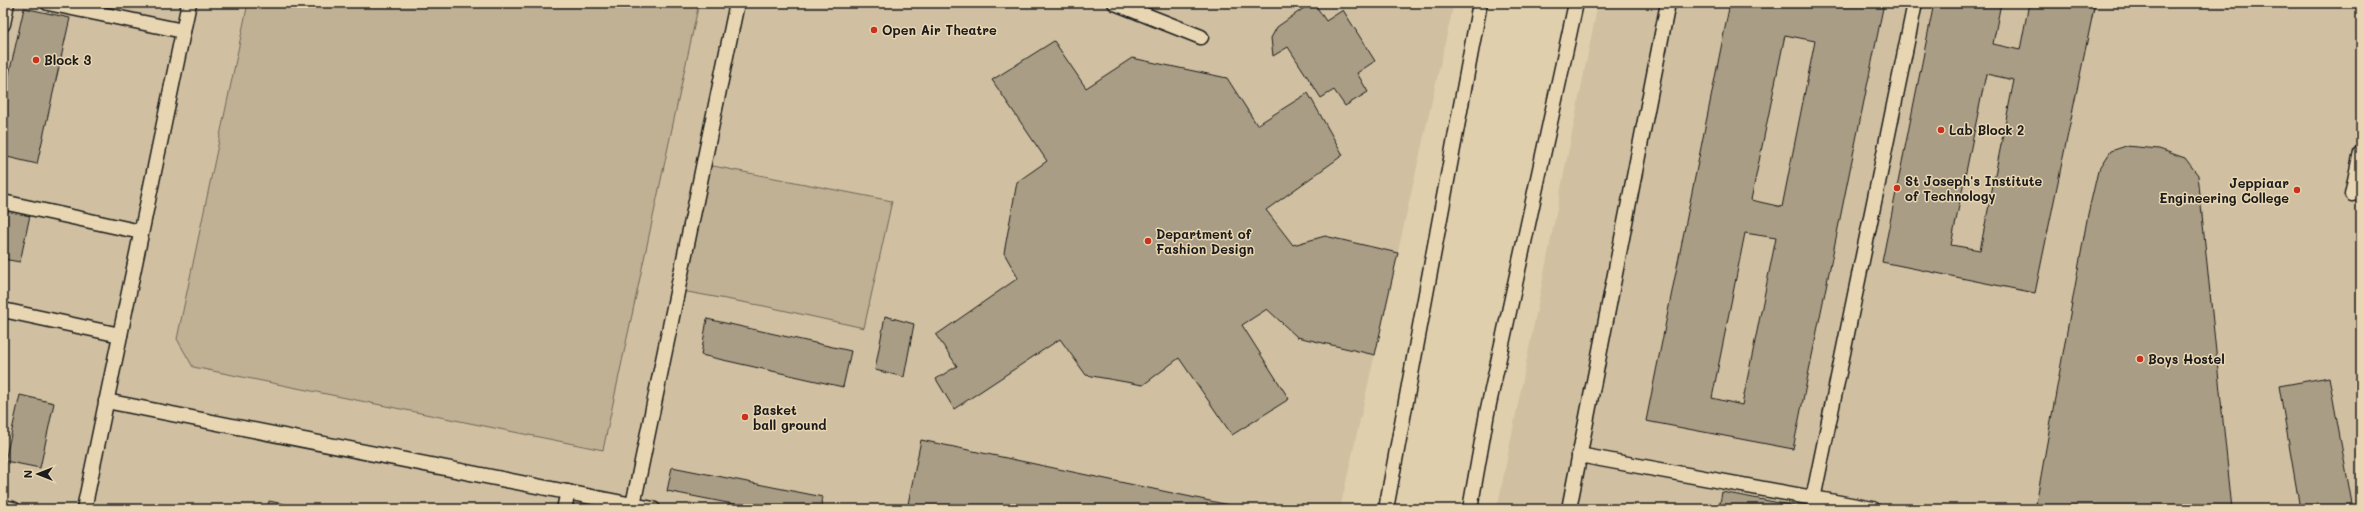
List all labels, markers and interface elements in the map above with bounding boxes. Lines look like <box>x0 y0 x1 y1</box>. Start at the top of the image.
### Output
place label: Open Air Theatre <box>882 21 997 38</box>
marker: Open Air Theatre <box>869 25 879 35</box>
place label: Block 3 <box>44 51 92 68</box>
marker: Block 3 <box>31 55 41 65</box>
place label: Lab Block 2 <box>1949 121 2024 138</box>
marker: Lab Block 2 <box>1936 125 1946 135</box>
place label: St Joseph's Institute of Technology <box>1905 172 2043 205</box>
place label: Jeppiaar Engineering College <box>2159 174 2289 206</box>
marker: St Joseph's Institute of Technology <box>1892 183 1902 193</box>
marker: Jeppiaar Engineering College <box>2292 185 2302 195</box>
place label: Department of Fashion Design <box>1156 225 1254 257</box>
marker: Department of Fashion Design <box>1143 236 1153 246</box>
place label: Boys Hostel <box>2148 350 2225 368</box>
marker: Boys Hostel <box>2135 354 2145 364</box>
place label: Basket ball ground <box>753 401 827 433</box>
marker: Basket ball ground <box>740 412 750 422</box>
north arrow <box>18 454 58 494</box>
text: N <box>20 470 35 478</box>

